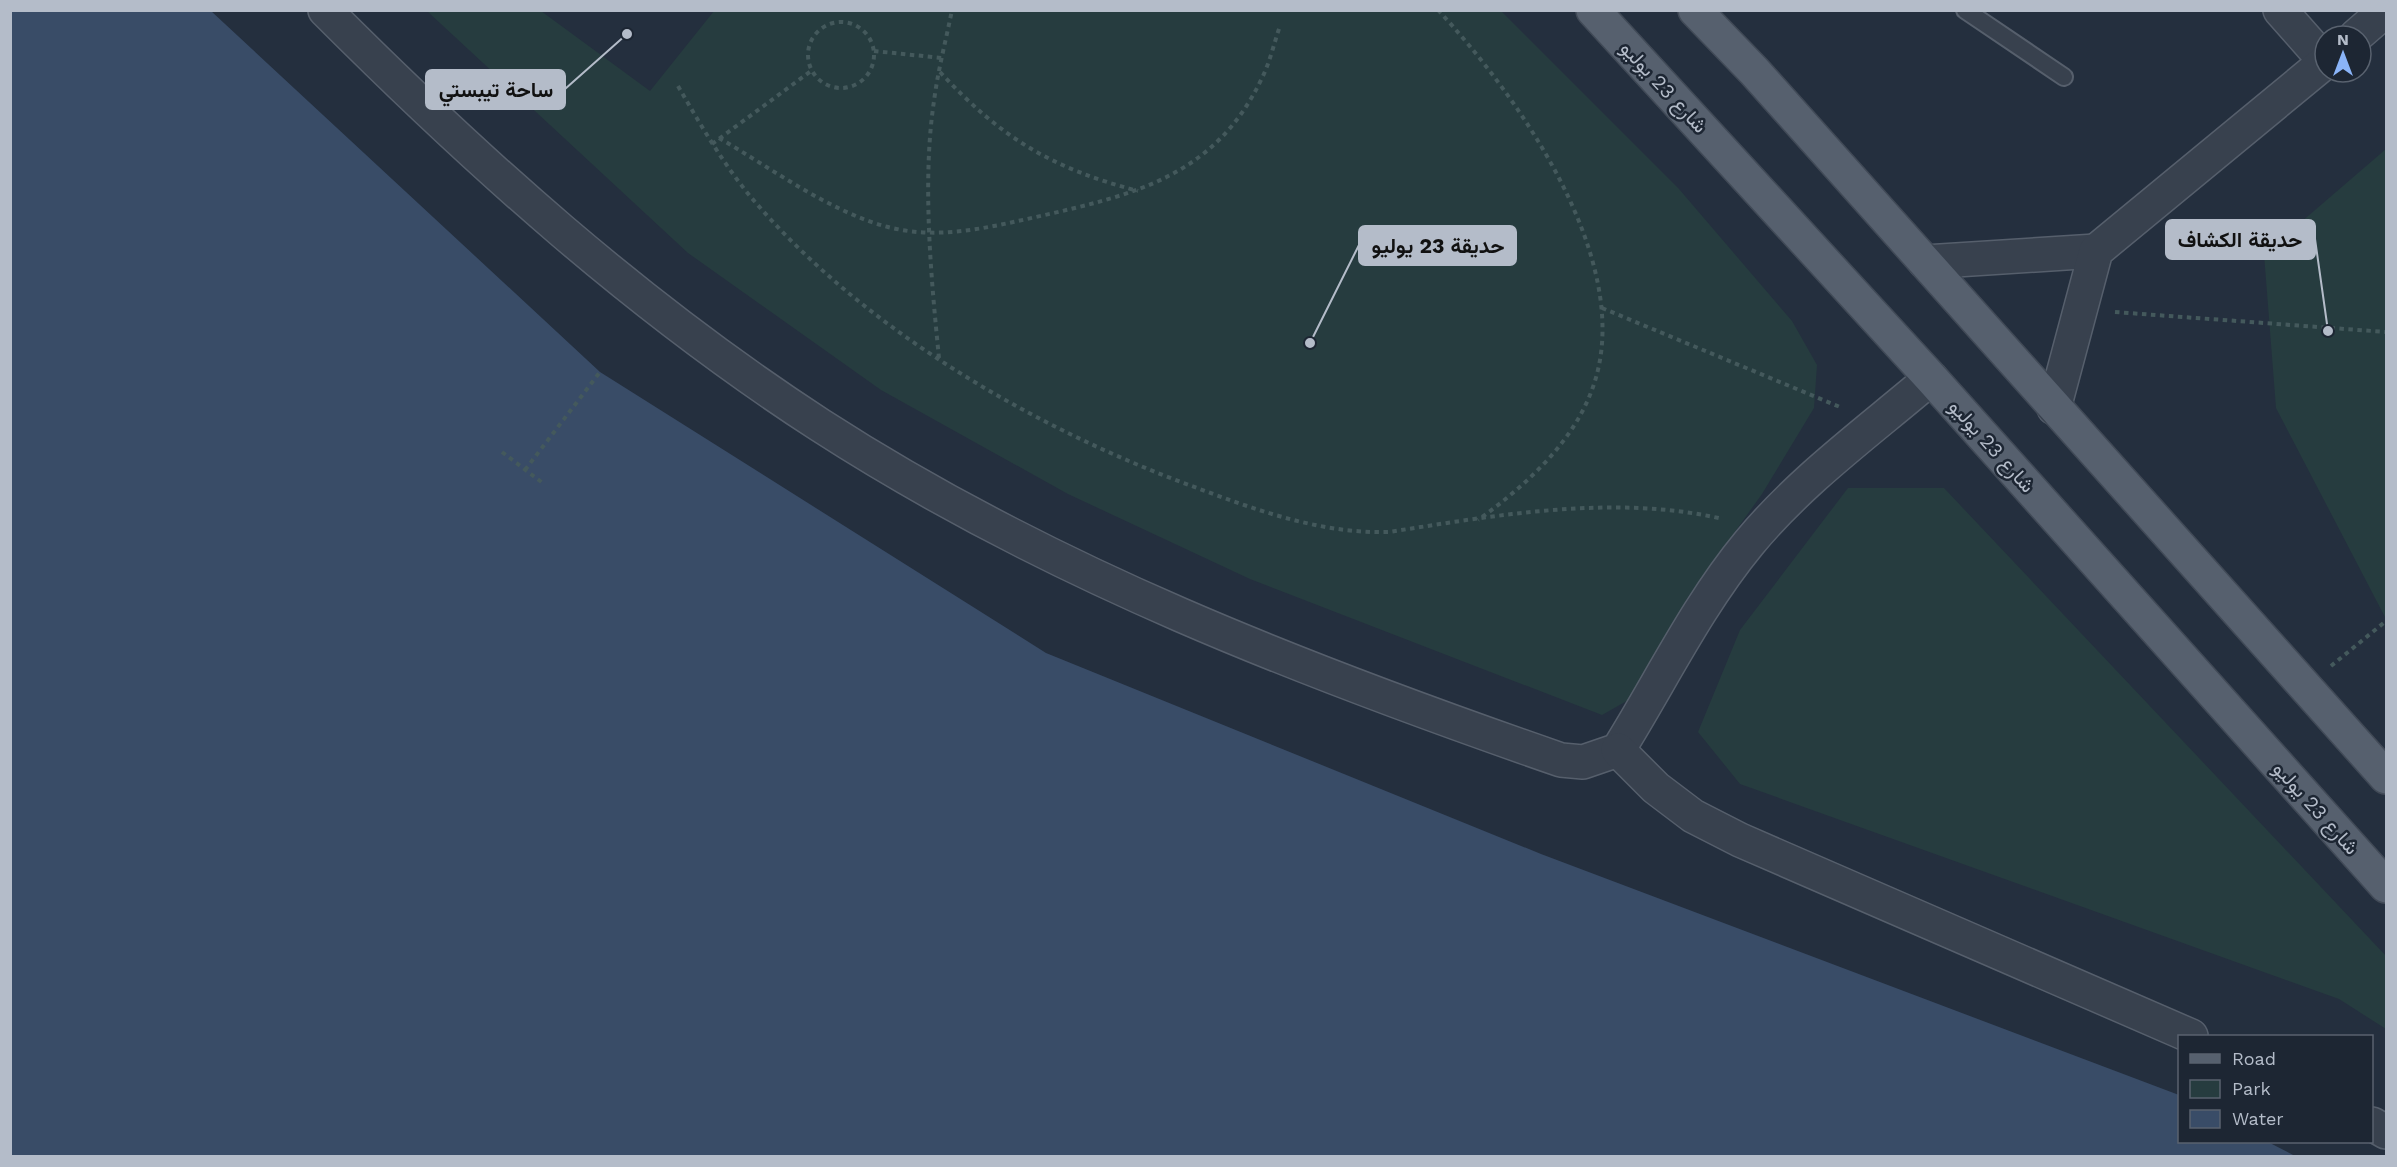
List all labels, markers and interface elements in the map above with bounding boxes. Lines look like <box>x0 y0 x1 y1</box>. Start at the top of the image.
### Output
north arrow <box>2313 24 2373 84</box>
text: N <box>2337 30 2349 49</box>
street label: شارع 23 يوليو <box>1614 36 1712 139</box>
callout: ساحة تيبستي <box>426 70 565 109</box>
text: ساحة تيبستي <box>439 77 553 107</box>
callout: حديقة الكشاف <box>2166 220 2315 259</box>
callout: حديقة 23 يوليو <box>1359 226 1516 265</box>
text: حديقة الكشاف <box>2178 227 2302 252</box>
text: حديقة 23 يوليو <box>1372 233 1504 259</box>
street label: شارع 23 يوليو <box>1943 395 2040 499</box>
street label: شارع 23 يوليو <box>2267 757 2364 861</box>
legend <box>2178 1035 2373 1143</box>
text: Road <box>2232 1048 2276 1069</box>
text: Park <box>2232 1078 2271 1099</box>
text: Water <box>2232 1108 2284 1129</box>

